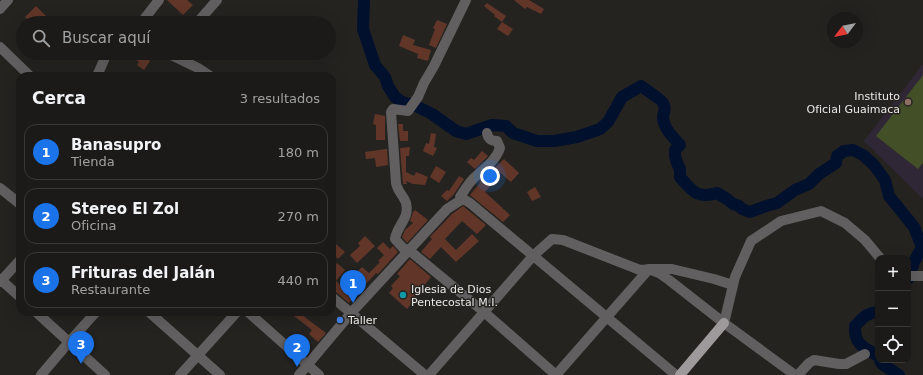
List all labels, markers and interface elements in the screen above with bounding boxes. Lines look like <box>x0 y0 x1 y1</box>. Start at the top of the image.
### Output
north arrow <box>827 12 863 48</box>
search box <box>16 16 336 60</box>
icon: search <box>30 27 52 49</box>
text: Buscar aquí <box>62 29 150 47</box>
text: Cerca <box>32 88 86 108</box>
place label: Instituto Oficial Guaimaca <box>806 90 900 116</box>
text: 3 resultados <box>240 91 320 106</box>
marker: Instituto Oficial Guaimaca <box>903 97 913 107</box>
text: Banasupro <box>71 136 161 154</box>
text: 1 <box>41 145 51 160</box>
text: 180 m <box>277 145 319 160</box>
text: Tienda <box>71 154 115 169</box>
your location <box>480 166 500 186</box>
text: Stereo El Zol <box>71 200 179 218</box>
text: 2 <box>41 209 51 224</box>
text: 270 m <box>277 209 319 224</box>
text: Oficina <box>71 218 116 233</box>
map controls <box>875 255 911 363</box>
button: + <box>875 255 911 291</box>
text: Frituras del Jalán <box>71 264 215 282</box>
pin: 1 <box>340 270 366 303</box>
text: 3 <box>41 273 51 288</box>
text: 440 m <box>277 273 319 288</box>
text: Restaurante <box>71 282 150 297</box>
place label: Iglesia de Dios Pentecostal M.I. <box>411 283 498 309</box>
marker: Iglesia de Dios Pentecostal M.I. <box>398 290 408 300</box>
button: − <box>875 291 911 327</box>
place label: Taller <box>347 314 378 327</box>
marker: Taller <box>335 315 345 325</box>
button: locate <box>875 327 911 363</box>
pin: 3 <box>68 331 94 364</box>
pin: 2 <box>284 334 310 367</box>

